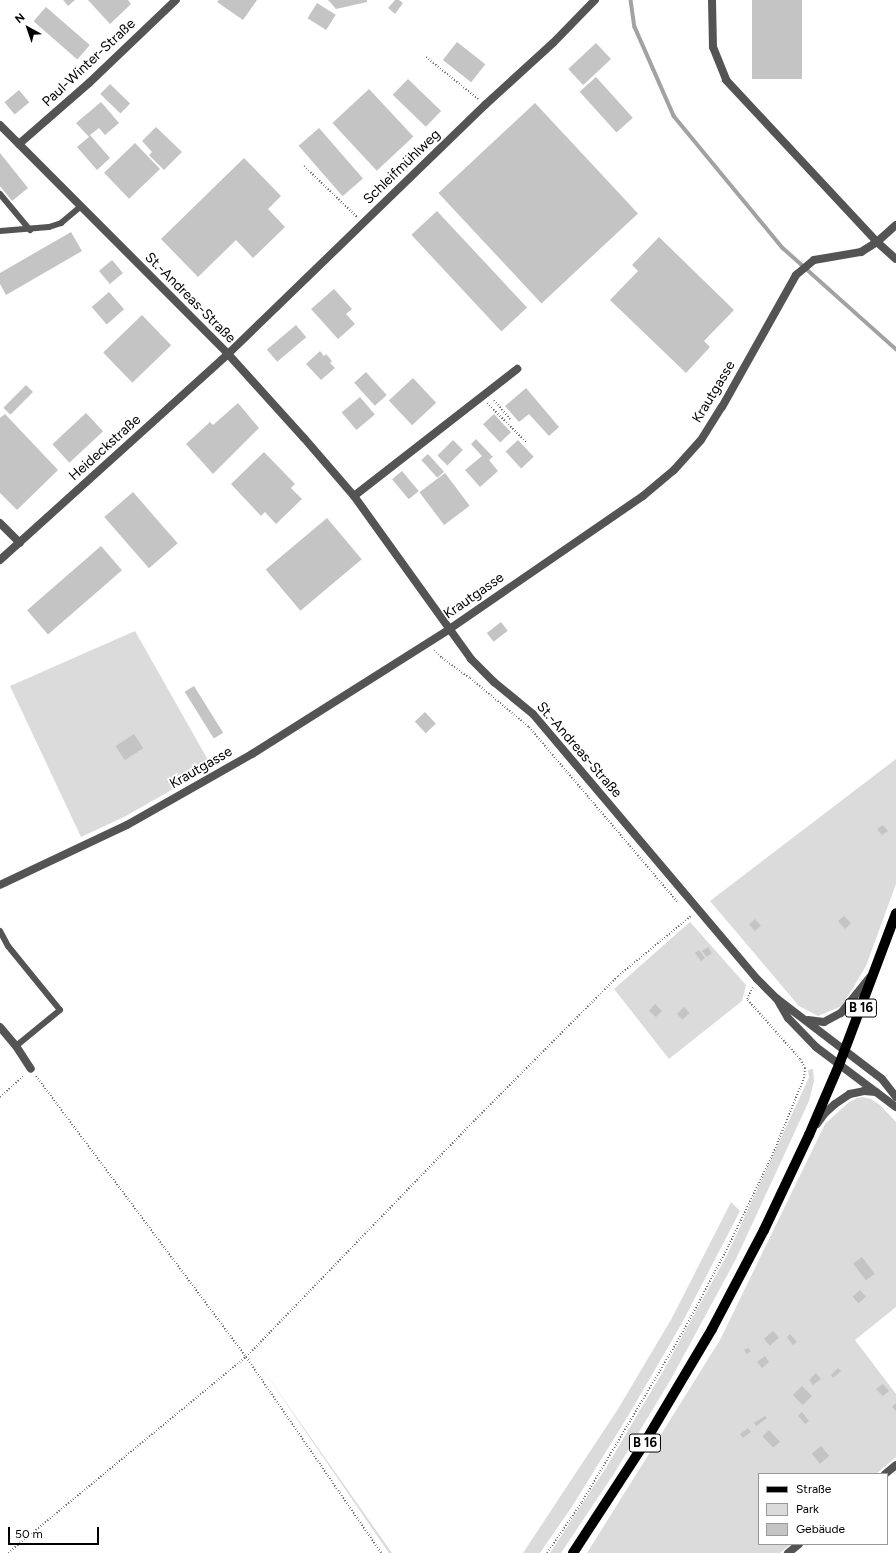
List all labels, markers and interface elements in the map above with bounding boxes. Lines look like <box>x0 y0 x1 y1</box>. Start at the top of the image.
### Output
north arrow <box>8 8 48 48</box>
text: N <box>13 11 27 26</box>
street label: Paul-Winter-Straße <box>39 16 139 110</box>
street label: Schleifmühlweg <box>360 126 444 208</box>
street label: St.-Andreas-Straße <box>141 249 239 347</box>
street label: Krautgasse <box>689 358 739 426</box>
street label: Heideckstraße <box>66 411 144 485</box>
street label: Krautgasse <box>441 569 507 623</box>
street label: St.-Andreas-Straße <box>533 699 625 801</box>
street label: Krautgasse <box>167 743 235 793</box>
road number: B 16 <box>844 997 878 1019</box>
road number: B 16 <box>628 1432 662 1454</box>
legend <box>758 1473 888 1545</box>
text: Straße <box>796 1482 831 1496</box>
text: Park <box>796 1502 819 1516</box>
scale bar <box>10 1519 101 1545</box>
text: Gebäude <box>796 1522 845 1536</box>
text: 50 m <box>15 1527 43 1541</box>

